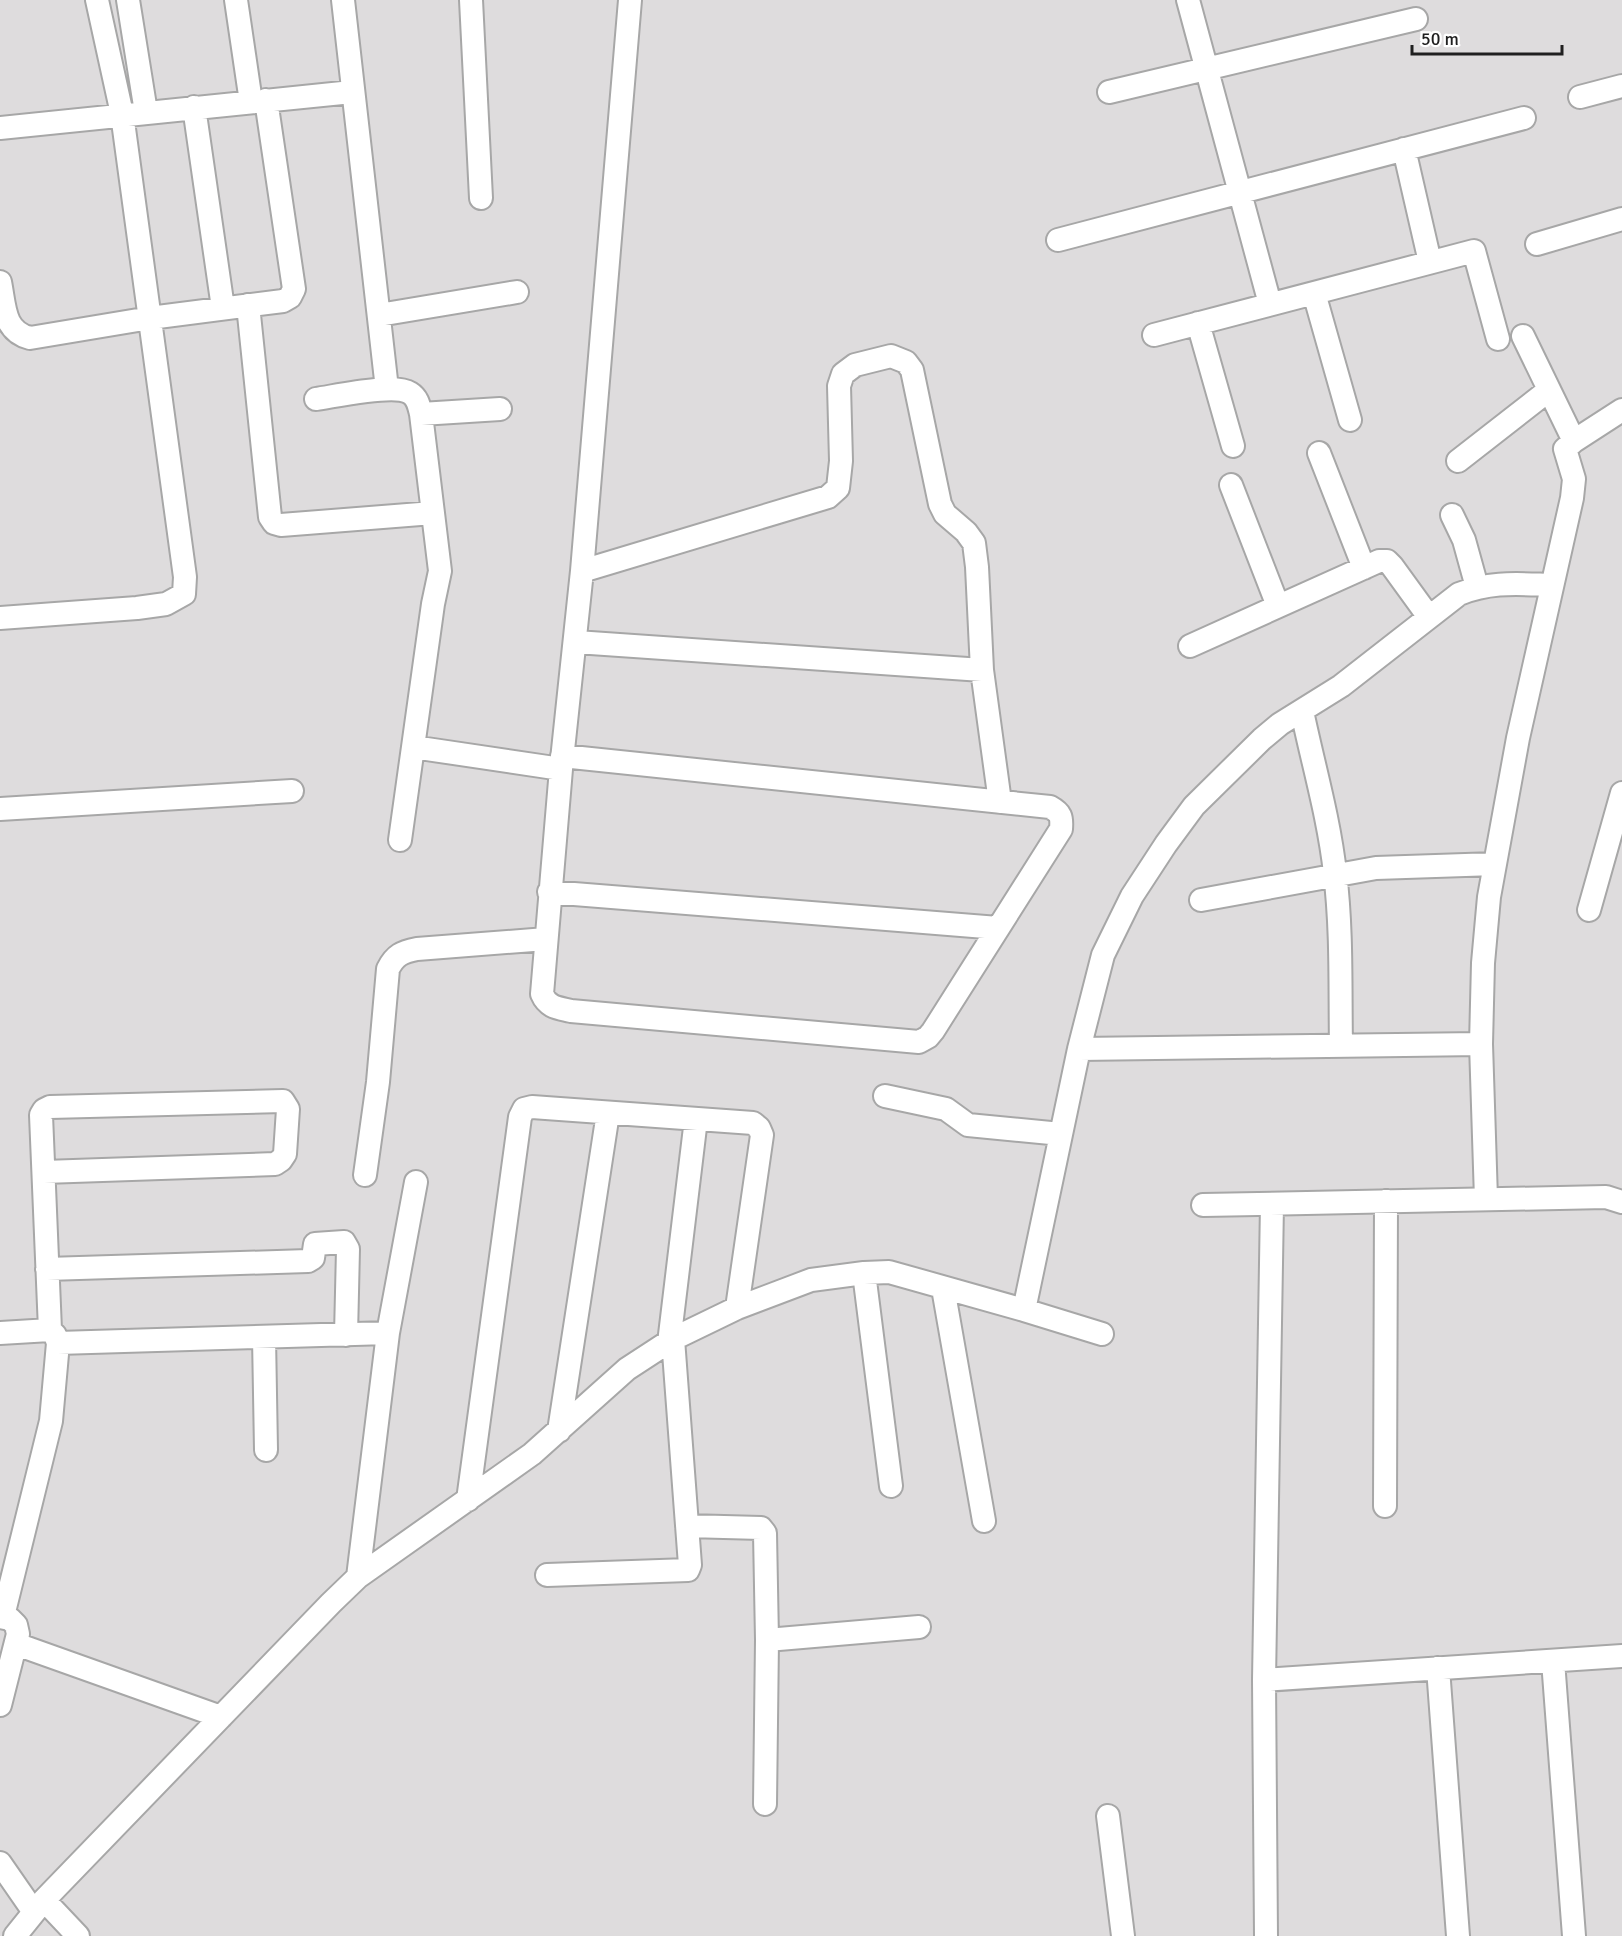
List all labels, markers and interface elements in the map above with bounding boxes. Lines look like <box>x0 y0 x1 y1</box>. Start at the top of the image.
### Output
scale bar <box>1412 18 1562 56</box>
text: 50 m <box>1421 28 1459 50</box>

